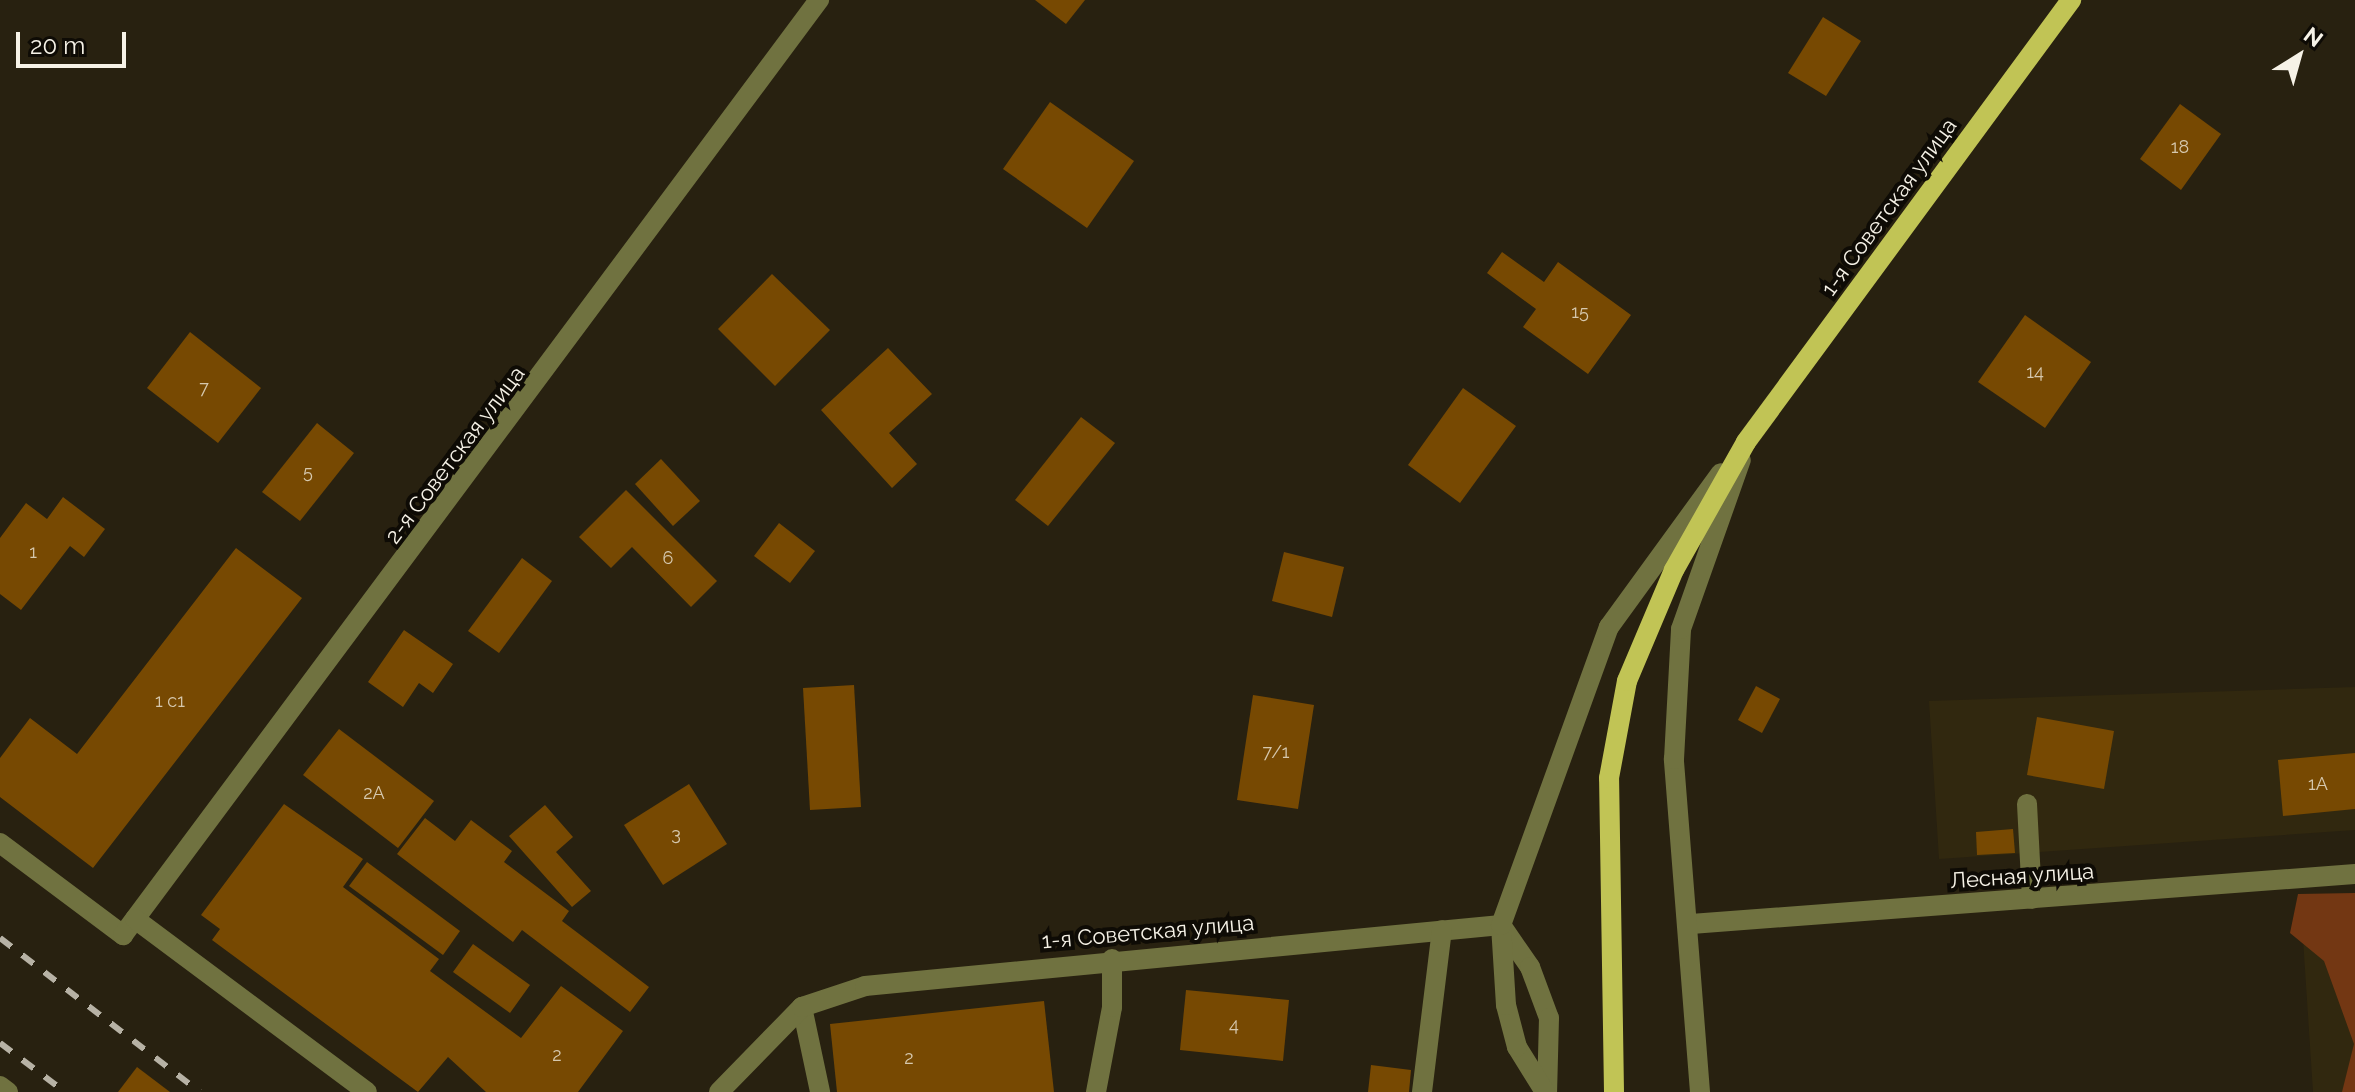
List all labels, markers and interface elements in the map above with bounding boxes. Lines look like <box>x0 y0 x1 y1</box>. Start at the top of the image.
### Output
scale bar <box>20 16 130 66</box>
north arrow <box>2259 16 2339 96</box>
text: N <box>2299 21 2328 52</box>
text: 20 m <box>30 31 85 60</box>
street label: 1-я Советская улица <box>1816 113 1962 301</box>
house number: 18 <box>2171 136 2189 158</box>
house number: 15 <box>1571 301 1589 323</box>
street label: 2-я Советская улица <box>380 361 530 549</box>
house number: 14 <box>2026 361 2044 383</box>
house number: 7 <box>199 377 209 399</box>
house number: 5 <box>303 461 313 483</box>
house number: 1 <box>29 541 37 563</box>
house number: 6 <box>663 547 673 569</box>
house number: 1 с1 <box>155 690 185 712</box>
house number: 7/1 <box>1263 741 1289 763</box>
house number: 1А <box>2308 773 2328 795</box>
house number: 2А <box>363 782 385 804</box>
house number: 3 <box>671 823 681 845</box>
street label: Лесная улица <box>1949 858 2095 894</box>
street label: 1-я Советская улица <box>1040 910 1256 954</box>
house number: 4 <box>1229 1014 1239 1036</box>
house number: 2 <box>552 1044 562 1066</box>
house number: 2 <box>904 1047 914 1069</box>

